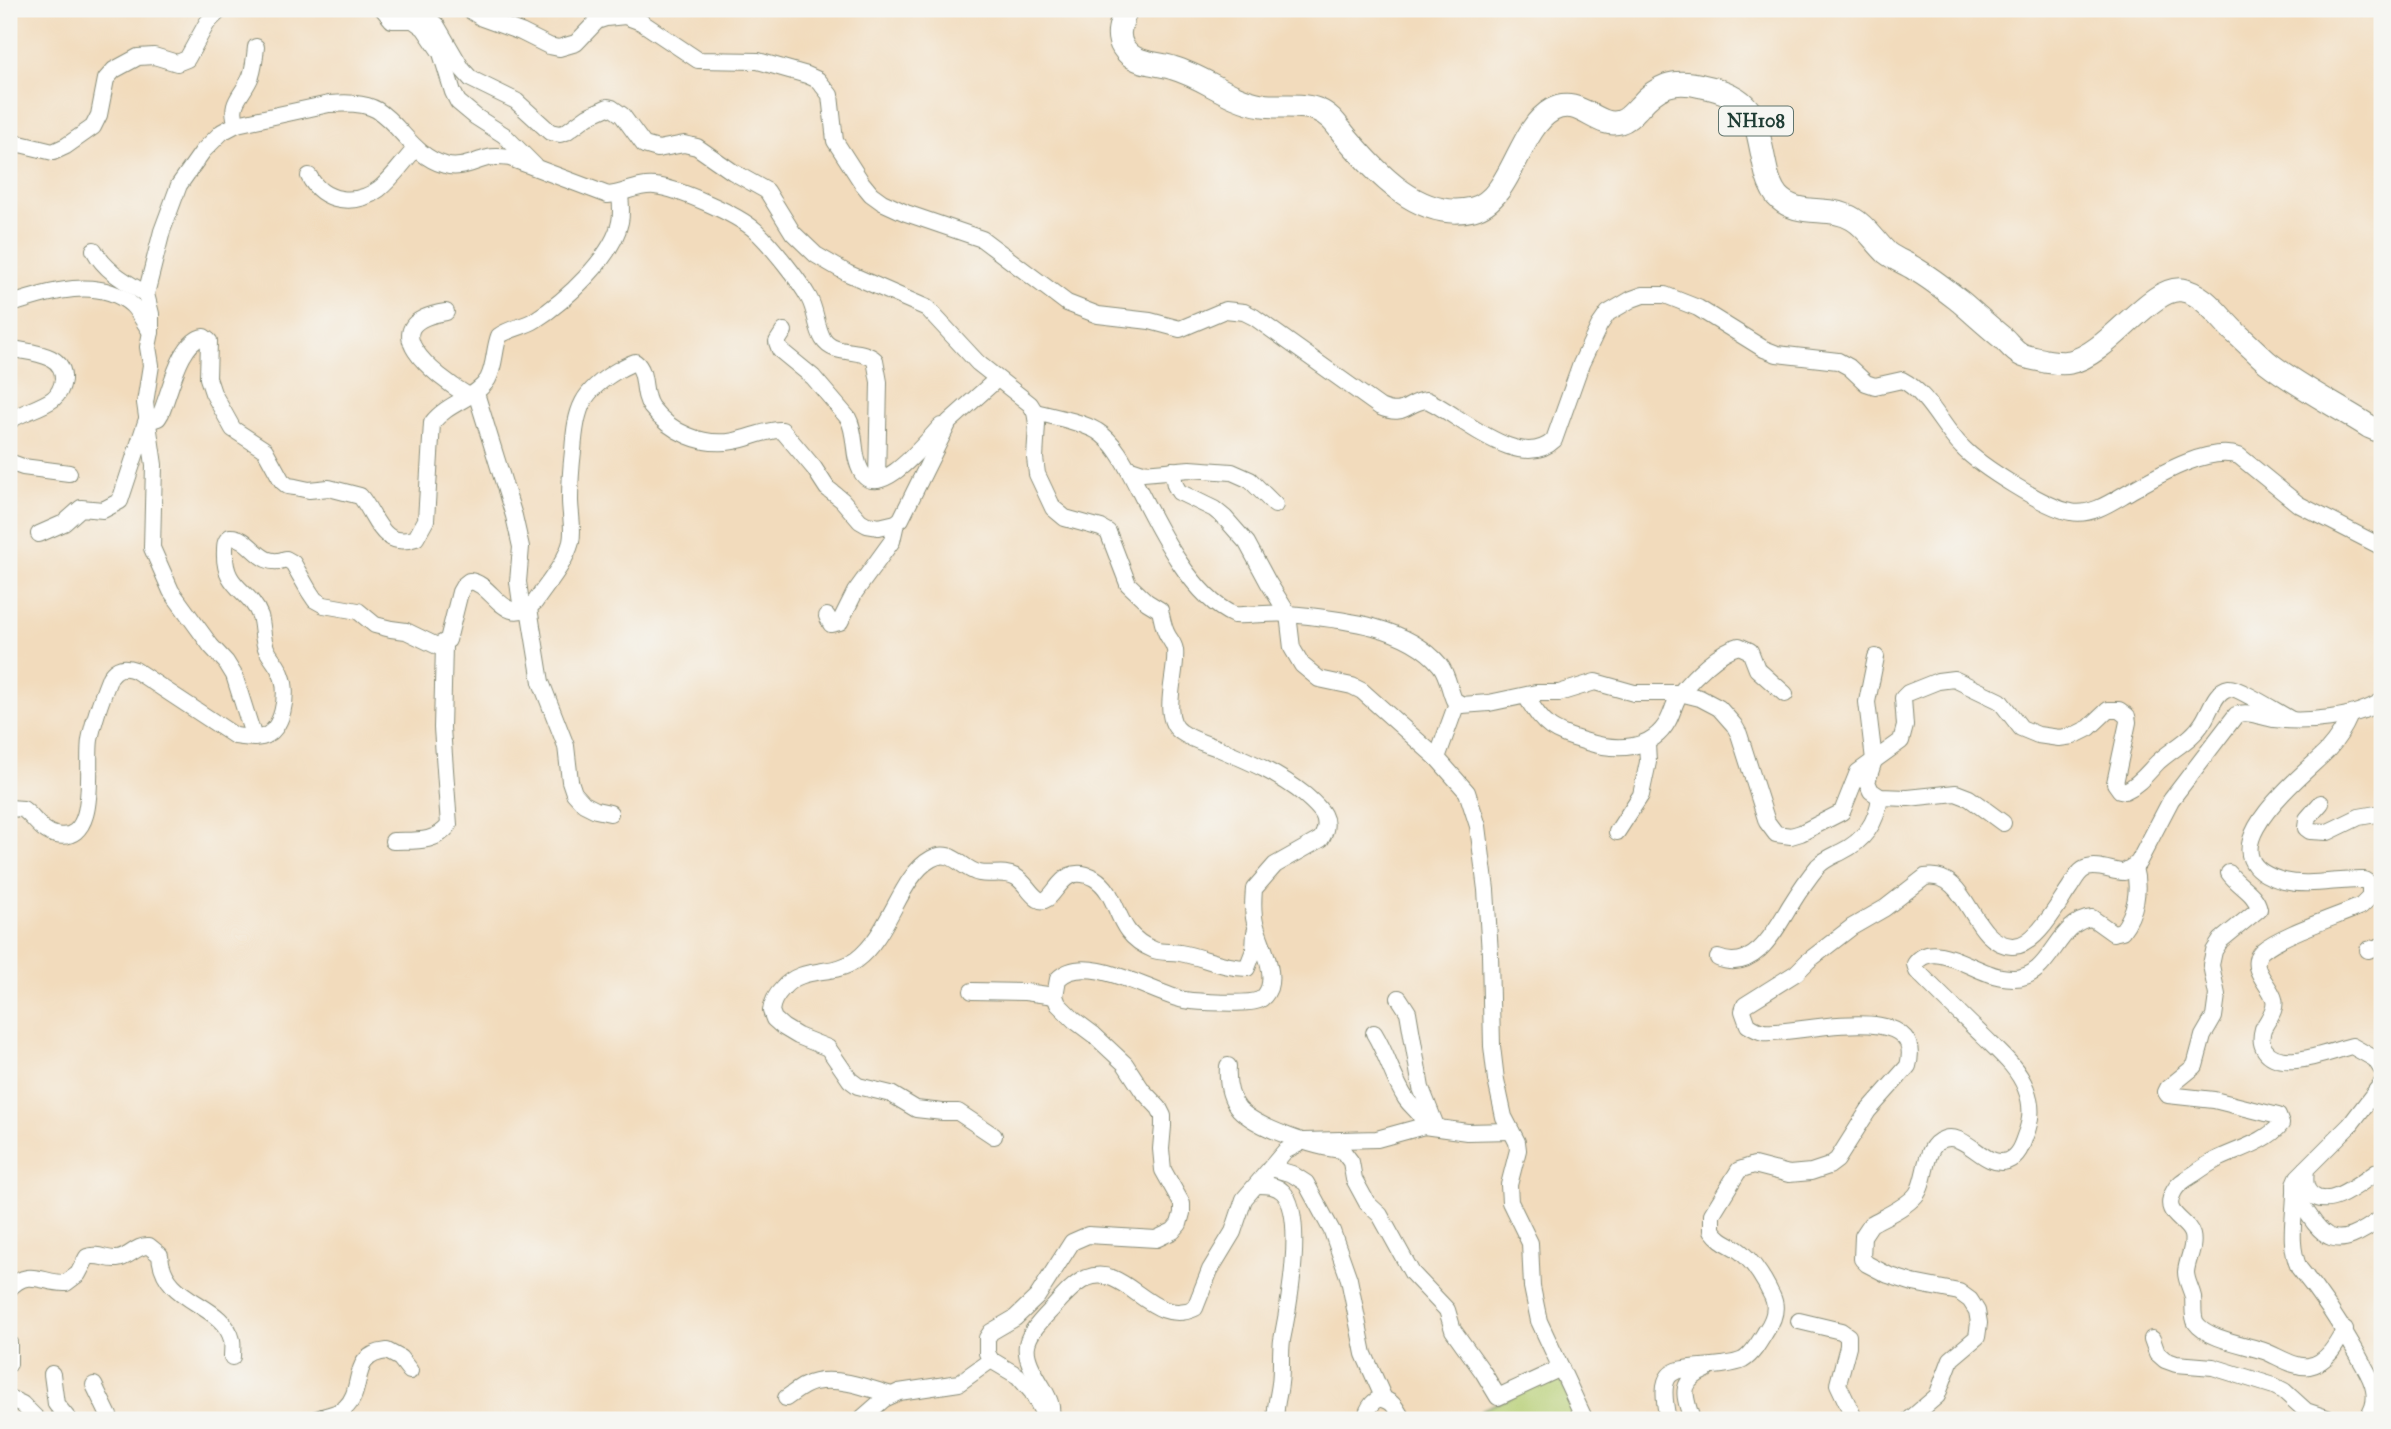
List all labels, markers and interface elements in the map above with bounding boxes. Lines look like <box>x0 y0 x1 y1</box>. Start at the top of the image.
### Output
road number: NH108 <box>1719 106 1793 136</box>

